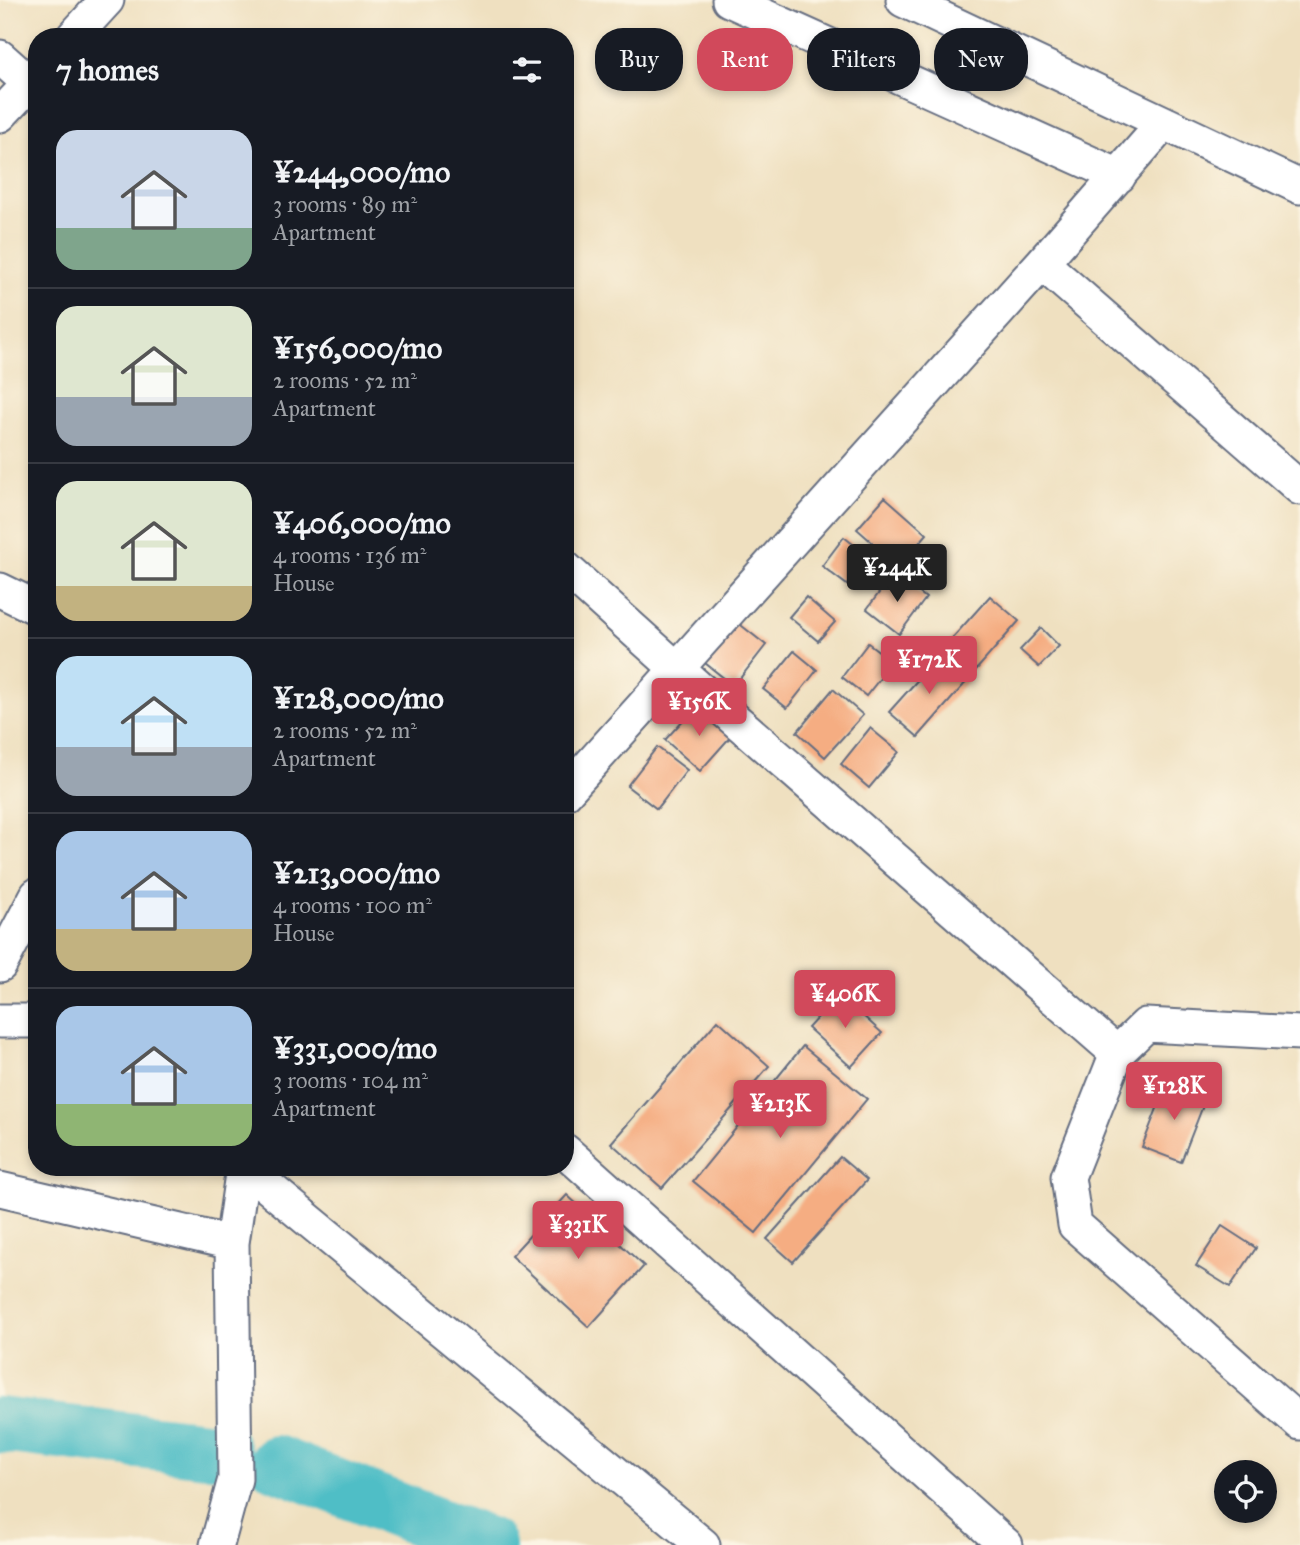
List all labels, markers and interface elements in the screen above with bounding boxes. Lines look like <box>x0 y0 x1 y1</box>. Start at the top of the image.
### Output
chip: Buy <box>595 28 683 91</box>
chip: Rent <box>697 28 793 91</box>
chip: Filters <box>807 28 920 91</box>
chip: New <box>934 28 1028 91</box>
icon: filters <box>508 51 546 89</box>
text: 7 homes <box>56 52 159 88</box>
text: ¥244,000/mo <box>273 154 450 190</box>
icon: home <box>112 158 196 242</box>
text: 3 rooms · 89 m² <box>273 190 417 218</box>
text: Apartment <box>273 218 376 246</box>
text: ¥156,000/mo <box>273 330 442 366</box>
icon: home <box>112 334 196 418</box>
text: 2 rooms · 52 m² <box>273 366 417 394</box>
text: Apartment <box>273 394 376 422</box>
text: ¥406,000/mo <box>273 505 451 541</box>
icon: home <box>112 509 196 593</box>
text: 4 rooms · 136 m² <box>273 541 426 569</box>
pin: ¥244K <box>848 544 946 604</box>
text: ¥244K <box>863 553 931 581</box>
text: House <box>273 569 335 597</box>
pin: ¥172K <box>880 636 978 696</box>
text: ¥172K <box>897 645 961 673</box>
pin: ¥156K <box>650 678 748 738</box>
text: ¥128,000/mo <box>273 680 444 716</box>
icon: home <box>112 684 196 768</box>
text: ¥156K <box>668 687 730 715</box>
text: 2 rooms · 52 m² <box>273 716 417 744</box>
text: Apartment <box>273 744 376 772</box>
text: ¥213,000/mo <box>273 855 440 891</box>
icon: home <box>112 859 196 943</box>
text: 4 rooms · 100 m² <box>273 891 432 919</box>
text: House <box>273 919 335 947</box>
pin: ¥406K <box>796 970 894 1030</box>
text: ¥406K <box>810 979 880 1007</box>
text: ¥331,000/mo <box>273 1030 437 1066</box>
icon: home <box>112 1034 196 1118</box>
pin: ¥128K <box>1125 1062 1223 1122</box>
text: 3 rooms · 104 m² <box>273 1066 428 1094</box>
text: ¥128K <box>1142 1071 1206 1099</box>
pin: ¥213K <box>731 1080 829 1140</box>
text: ¥213K <box>749 1089 811 1117</box>
text: Apartment <box>273 1094 376 1122</box>
pin: ¥331K <box>529 1202 627 1261</box>
text: ¥331K <box>549 1210 607 1238</box>
map controls <box>1214 1460 1277 1523</box>
button: locate <box>1214 1460 1277 1523</box>

